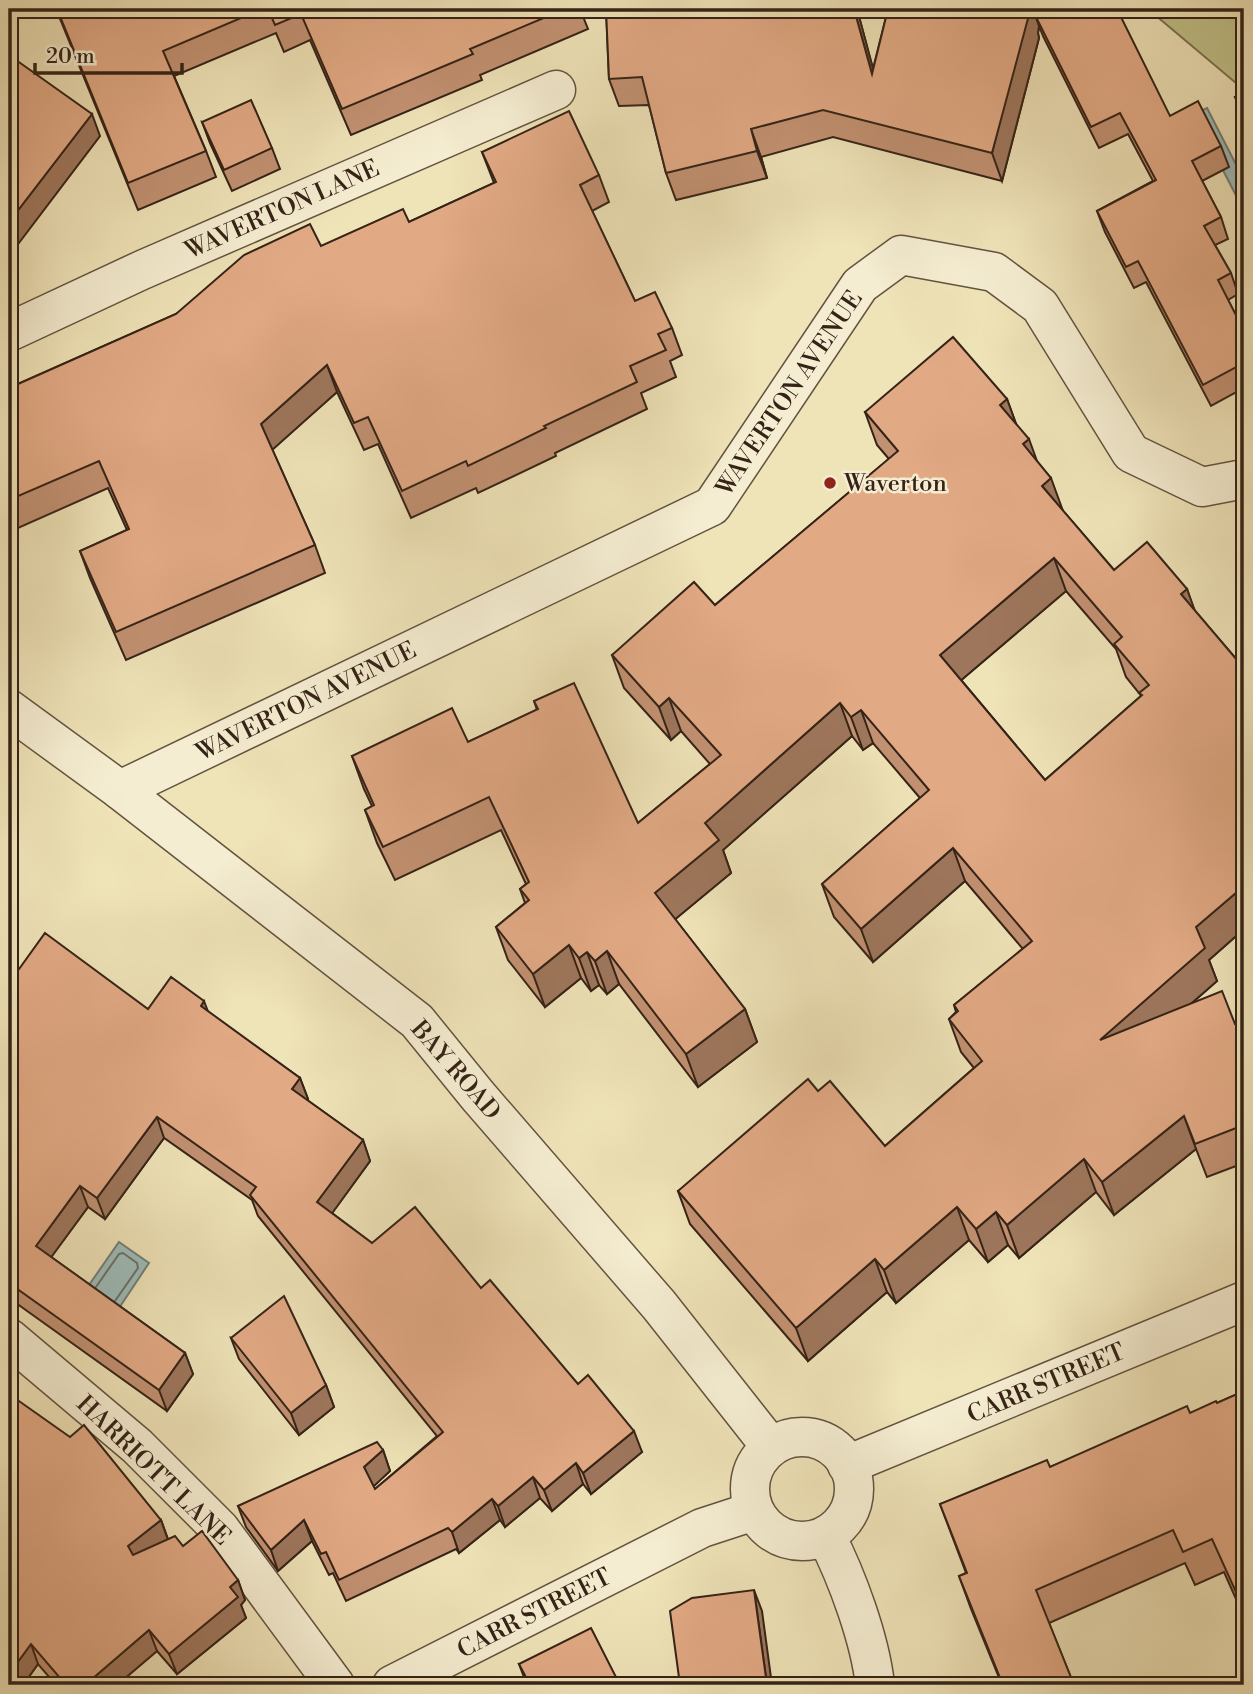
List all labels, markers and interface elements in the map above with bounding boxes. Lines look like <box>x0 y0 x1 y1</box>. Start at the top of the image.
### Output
scale bar <box>35 32 182 76</box>
text: 20 m <box>46 44 95 70</box>
street label: WAVERTON LANE <box>180 154 384 267</box>
street label: WAVERTON AVENUE <box>709 285 870 503</box>
place label: Waverton <box>843 469 947 499</box>
marker: Waverton <box>822 475 838 491</box>
street label: WAVERTON AVENUE <box>190 636 421 769</box>
street label: BAY ROAD <box>403 1014 507 1126</box>
street label: CARR STREET <box>963 1337 1130 1431</box>
street label: HARRIOTT LANE <box>70 1389 237 1552</box>
street label: CARR STREET <box>453 1562 616 1666</box>

